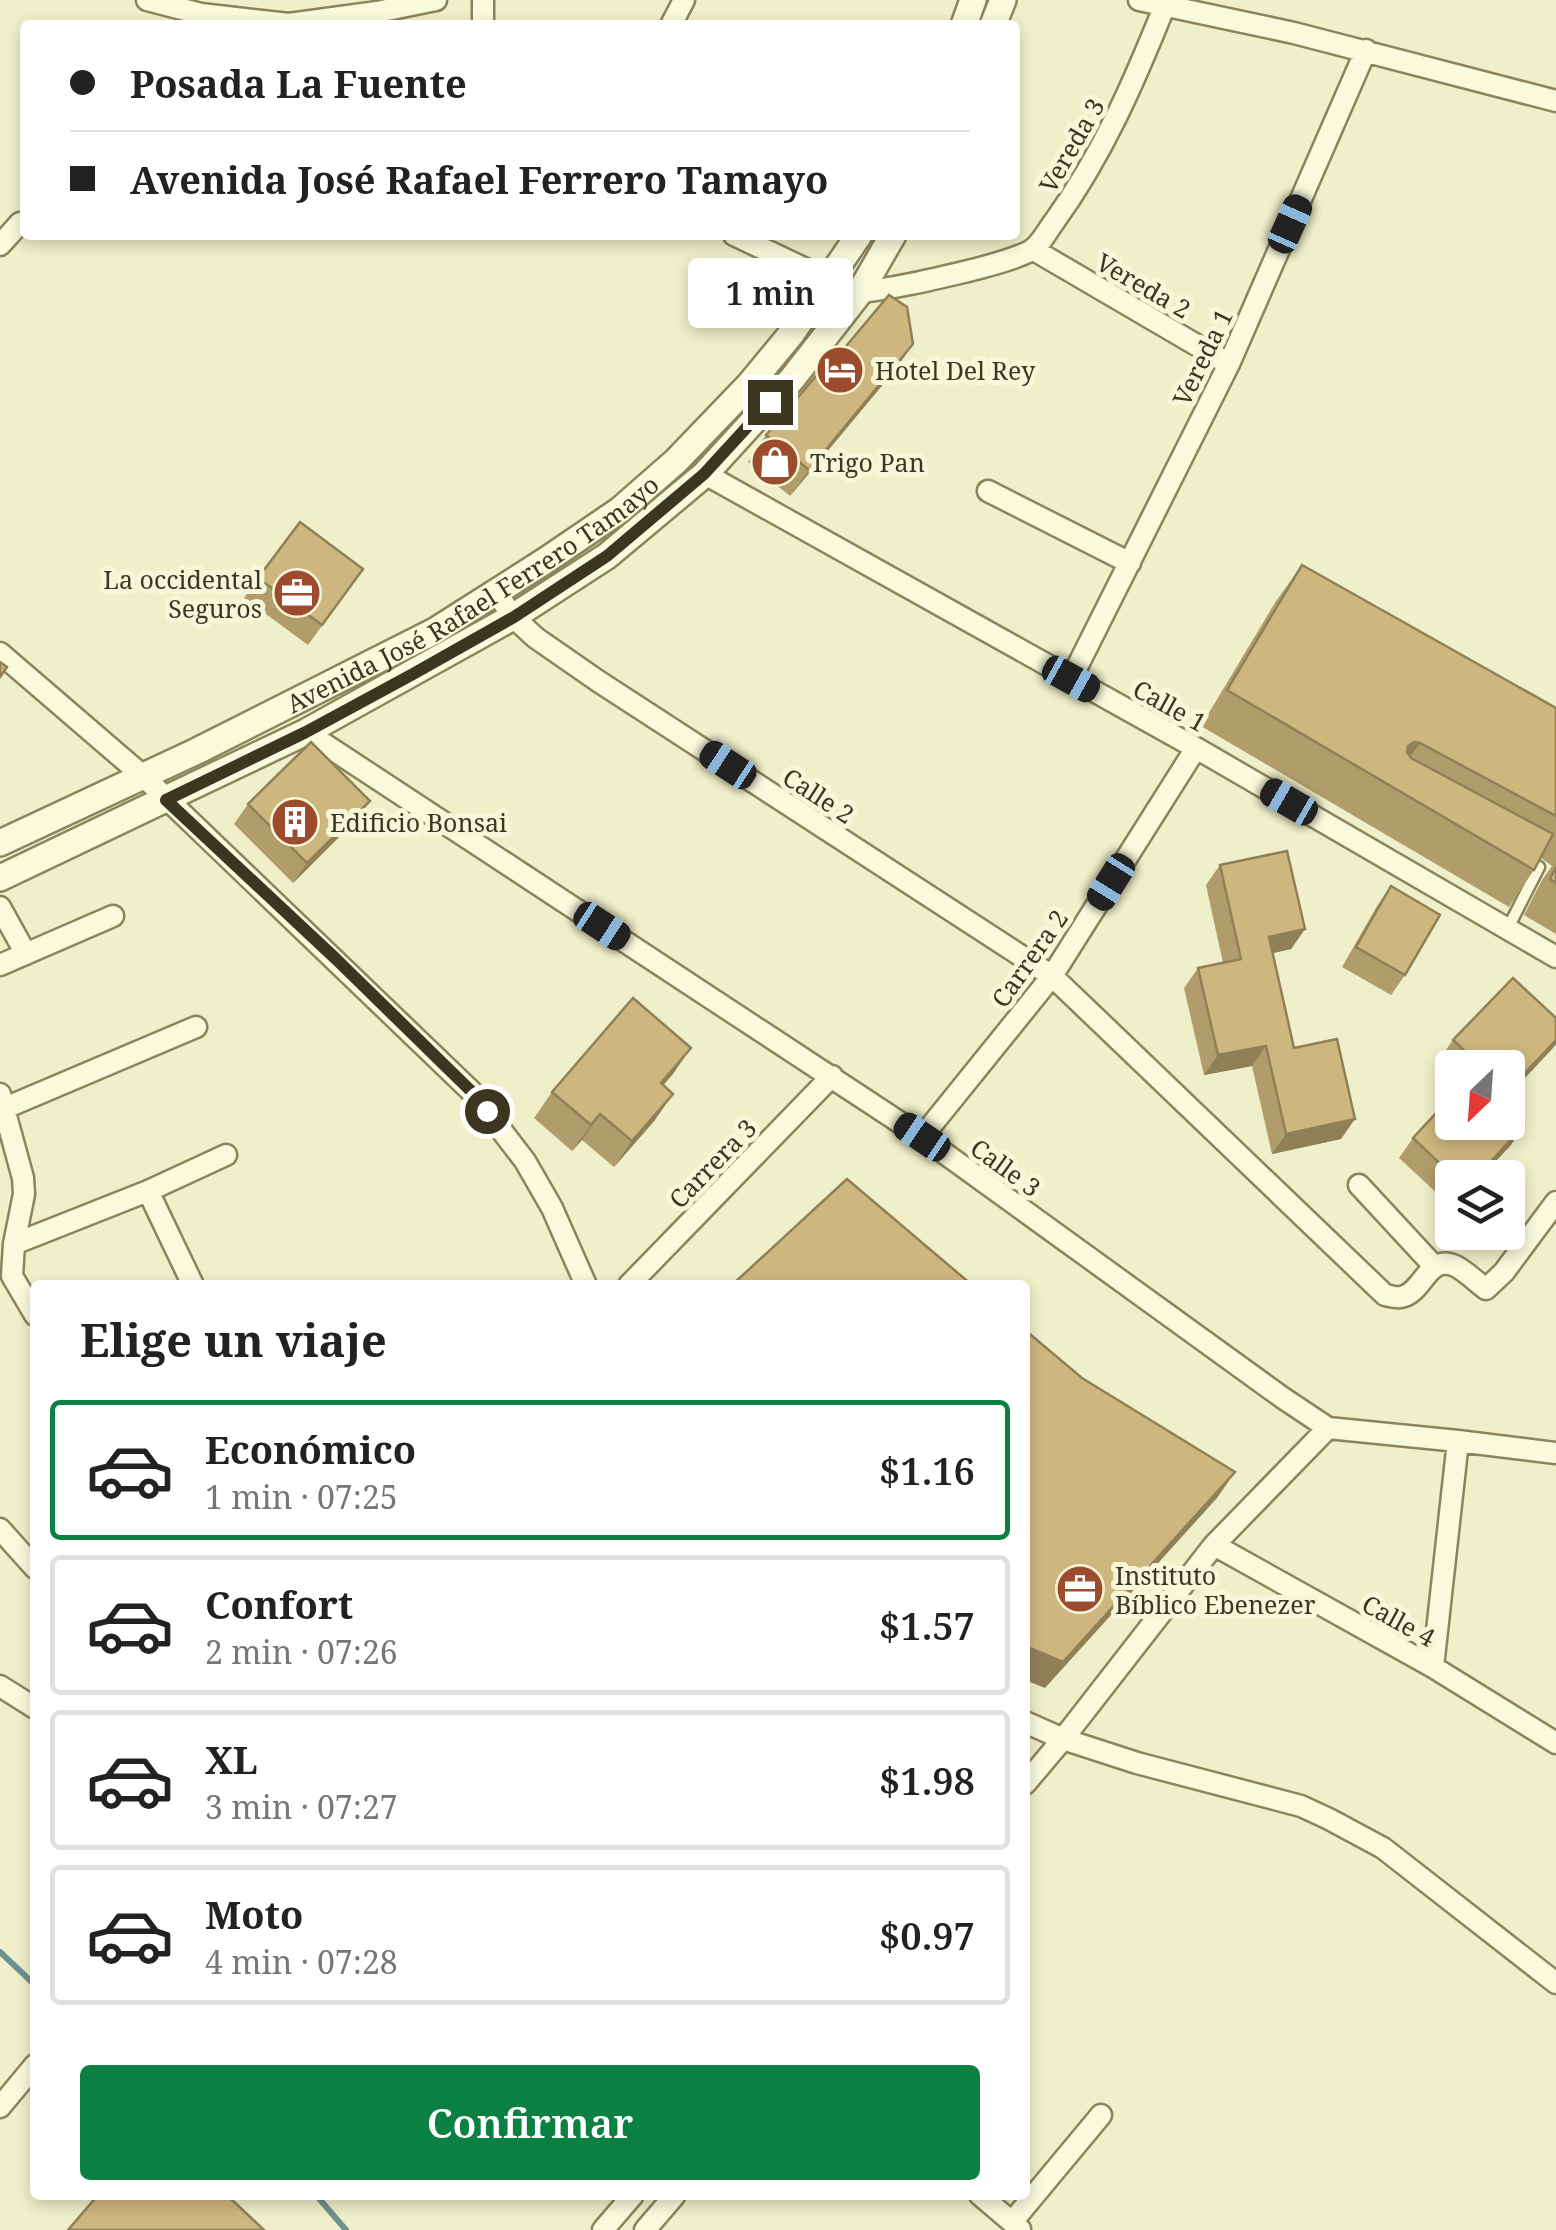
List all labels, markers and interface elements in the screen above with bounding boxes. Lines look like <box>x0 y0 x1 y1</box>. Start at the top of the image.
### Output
text: Posada La Fuente <box>130 57 467 109</box>
street label: Vereda 3 <box>1030 92 1112 198</box>
text: Avenida José Rafael Ferrero Tamayo <box>130 153 828 205</box>
car <box>1264 190 1316 258</box>
street label: Vereda 2 <box>1091 244 1197 326</box>
callout: 1 min <box>688 257 852 327</box>
text: 1 min <box>726 271 815 314</box>
street label: Vereda 1 <box>1164 303 1240 411</box>
hotel icon: Hotel Del Rey <box>814 344 866 396</box>
place label: Hotel Del Rey <box>875 353 1036 387</box>
route end <box>748 380 793 425</box>
shop icon: Trigo Pan <box>749 436 801 488</box>
place label: Trigo Pan <box>810 445 925 479</box>
street label: Avenida José Rafael Ferrero Tamayo <box>280 467 666 720</box>
place label: La occidental Seguros <box>103 562 262 625</box>
office icon: La occidental Seguros <box>271 567 323 619</box>
car <box>1037 651 1105 707</box>
street label: Calle 1 <box>1127 671 1213 739</box>
car <box>695 736 761 794</box>
street label: Calle 2 <box>777 759 861 831</box>
car <box>1256 774 1322 830</box>
building icon: Edificio Bonsai <box>269 796 321 848</box>
place label: Edificio Bonsai <box>330 805 507 839</box>
car <box>1082 849 1140 915</box>
car <box>569 897 635 955</box>
street label: Carrera 2 <box>983 902 1075 1014</box>
north arrow <box>1435 1050 1525 1140</box>
map controls <box>1435 1050 1525 1250</box>
route start <box>465 1089 510 1134</box>
car <box>889 1108 955 1166</box>
street label: Carrera 3 <box>661 1111 763 1215</box>
street label: Calle 3 <box>964 1130 1048 1204</box>
button: layers <box>1435 1160 1525 1250</box>
text: Elige un viaje <box>80 1309 387 1370</box>
text: Económico <box>205 1423 416 1475</box>
icon: car <box>85 1425 175 1515</box>
text: $1.16 <box>879 1444 975 1496</box>
text: 1 min · 07:25 <box>205 1475 398 1518</box>
place label: Instituto Bíblico Ebenezer <box>1115 1558 1316 1621</box>
office icon: Instituto Bíblico Ebenezer <box>1054 1563 1106 1615</box>
text: Confort <box>205 1578 353 1630</box>
icon: car <box>85 1580 175 1670</box>
street label: Calle 4 <box>1356 1586 1442 1654</box>
text: $1.57 <box>879 1599 975 1651</box>
text: 2 min · 07:26 <box>205 1630 398 1673</box>
text: XL <box>205 1733 258 1785</box>
icon: car <box>85 1735 175 1825</box>
text: $1.98 <box>879 1754 975 1806</box>
text: 3 min · 07:27 <box>205 1785 398 1828</box>
text: Moto <box>205 1888 303 1940</box>
icon: car <box>85 1890 175 1980</box>
text: $0.97 <box>879 1909 975 1961</box>
text: 4 min · 07:28 <box>205 1940 398 1983</box>
button: Confirmar <box>80 2065 980 2180</box>

